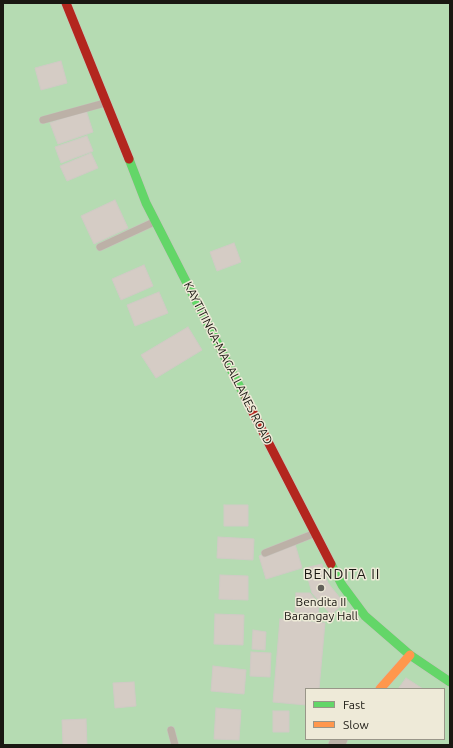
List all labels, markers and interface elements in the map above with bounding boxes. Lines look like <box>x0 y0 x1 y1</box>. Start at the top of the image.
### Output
street label: KAYTITINGA-MAGALLANES ROAD <box>181 279 275 447</box>
district label: BENDITA II <box>304 566 380 582</box>
marker: Bendita II Barangay Hall <box>316 583 326 593</box>
place label: Bendita II Barangay Hall <box>284 595 358 623</box>
legend <box>305 688 445 740</box>
text: Fast <box>343 698 365 711</box>
text: Slow <box>343 718 369 731</box>

